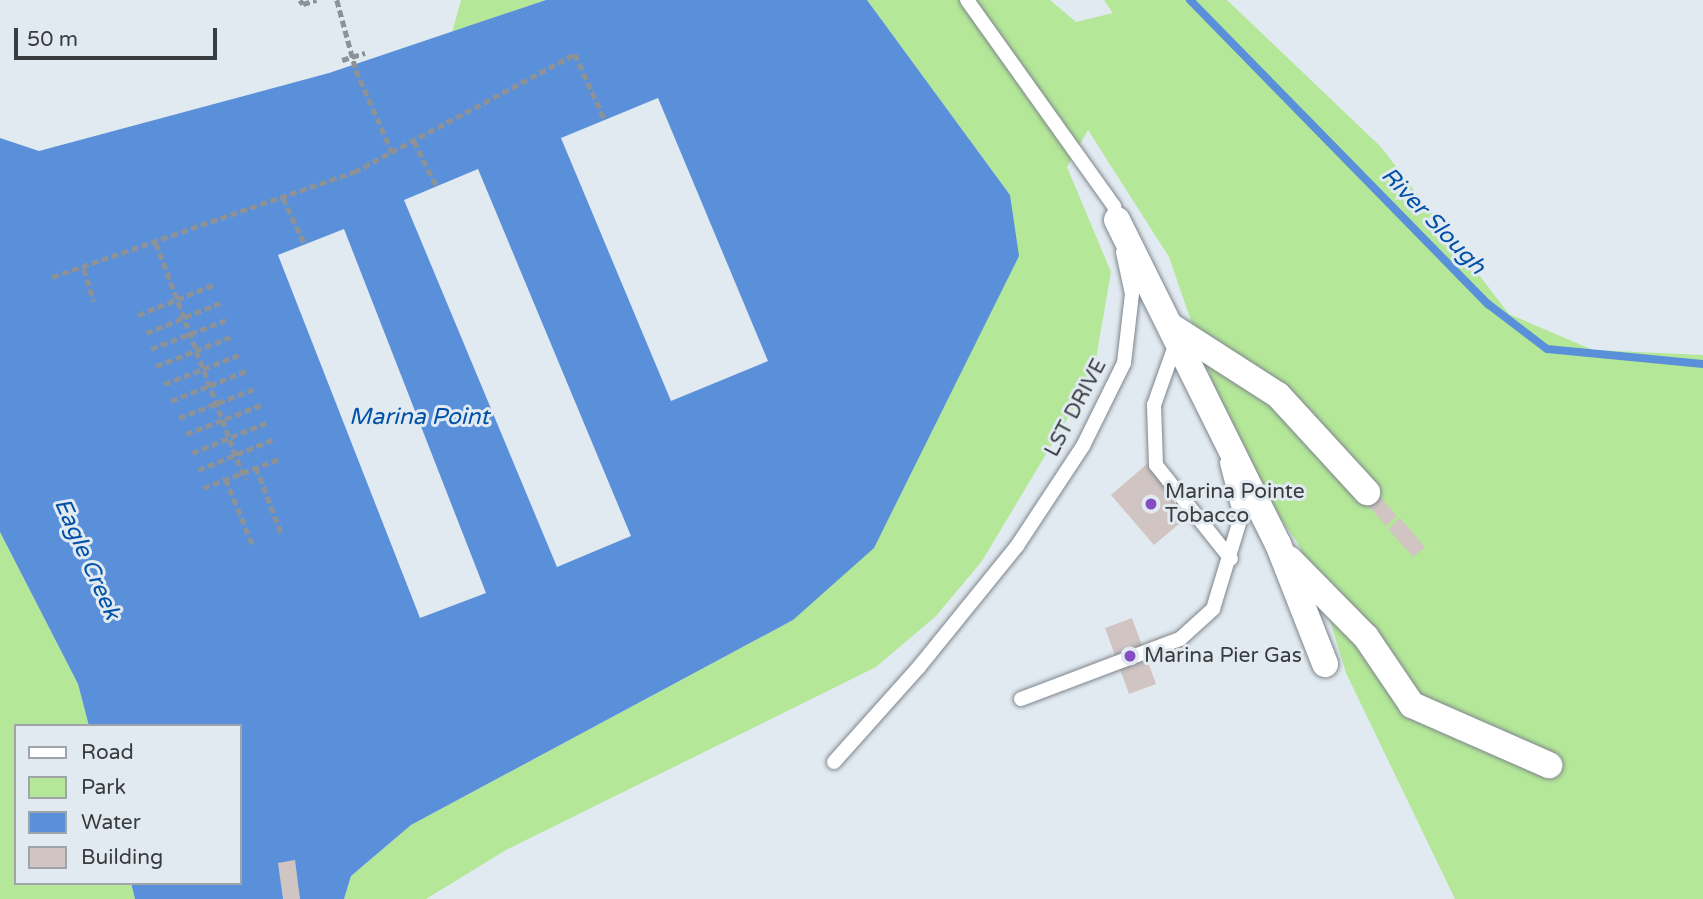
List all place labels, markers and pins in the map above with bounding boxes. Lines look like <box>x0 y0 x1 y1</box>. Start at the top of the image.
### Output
place label: Marina Pointe Tobacco <box>1165 479 1305 529</box>
marker: Marina Pointe Tobacco <box>1143 496 1159 512</box>
place label: Marina Pier Gas <box>1144 643 1302 669</box>
marker: Marina Pier Gas <box>1122 648 1138 664</box>

